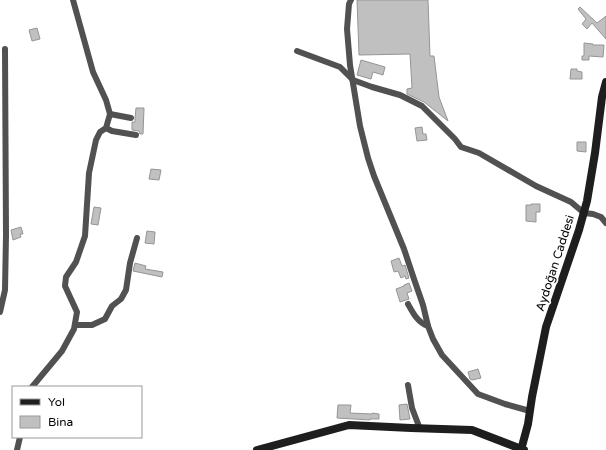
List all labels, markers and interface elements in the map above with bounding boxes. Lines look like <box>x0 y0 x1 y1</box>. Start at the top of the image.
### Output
street label: Aydoğan Caddesi <box>533 213 577 313</box>
legend <box>12 386 142 438</box>
text: Yol <box>48 395 65 409</box>
text: Bina <box>48 415 73 429</box>

